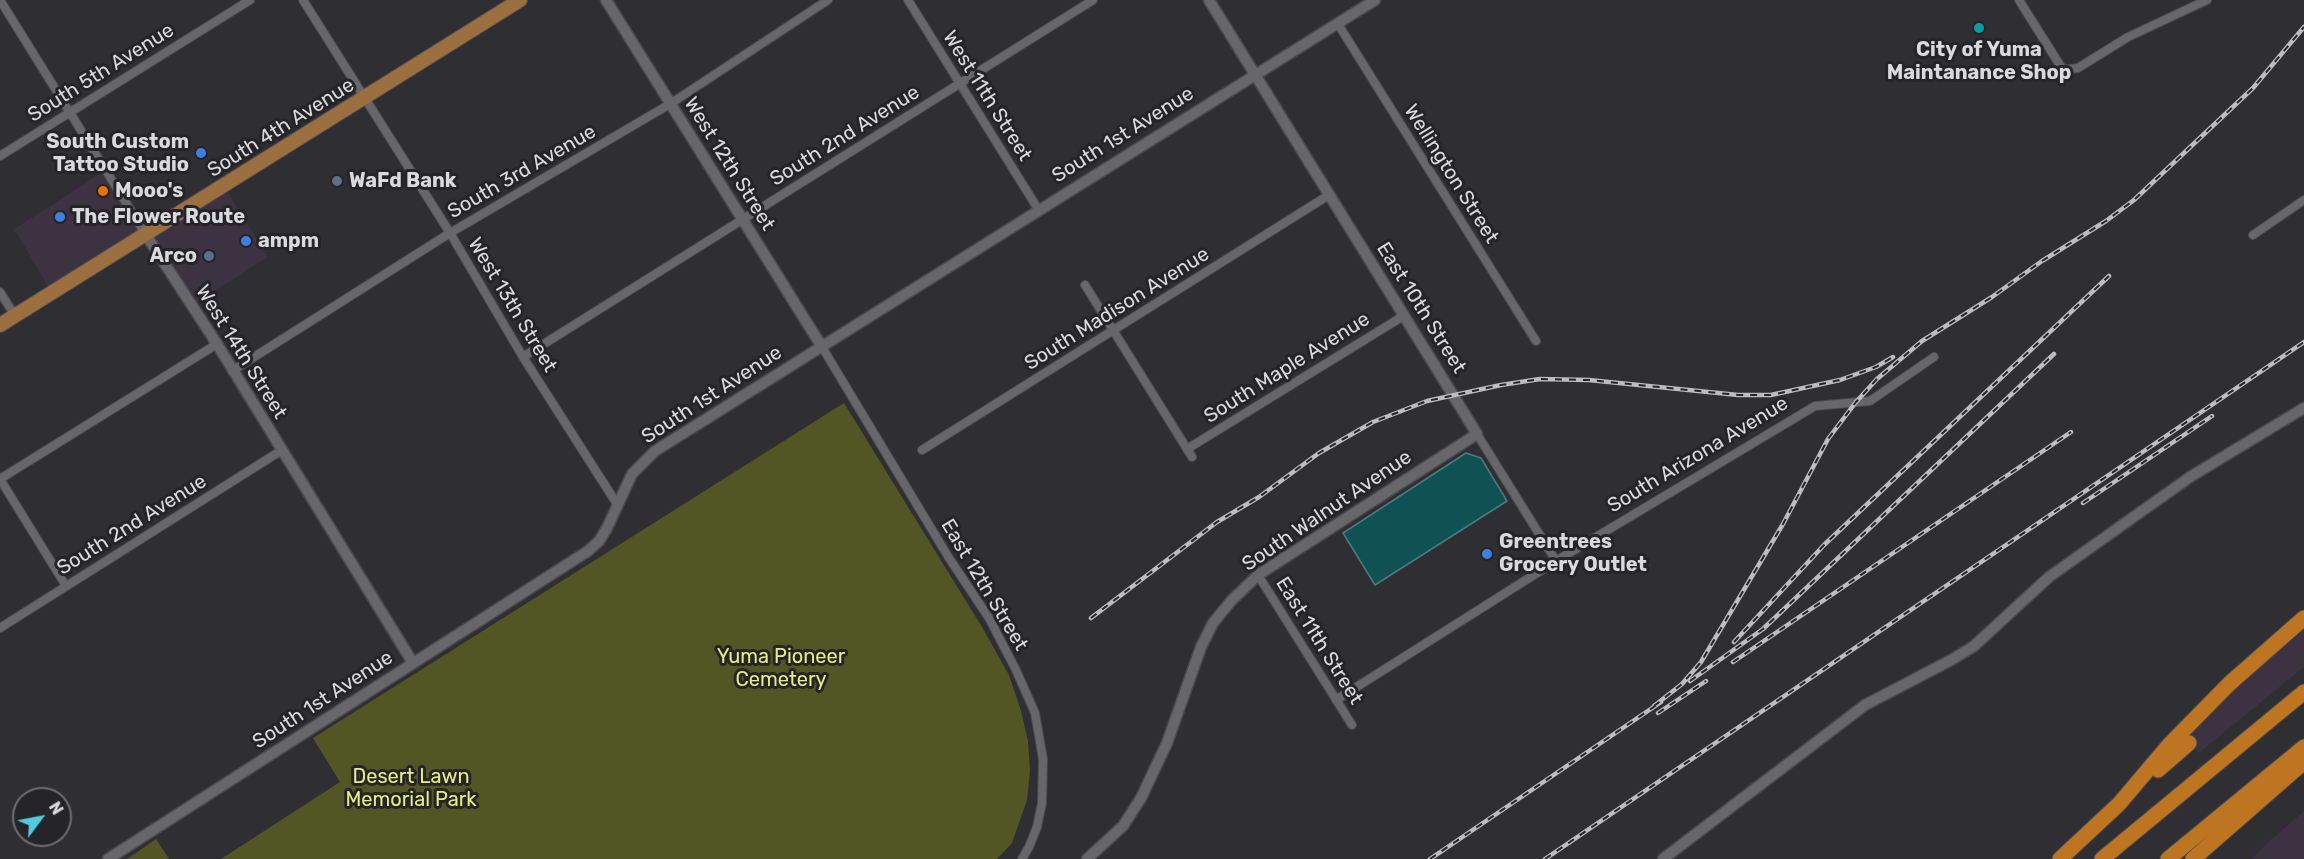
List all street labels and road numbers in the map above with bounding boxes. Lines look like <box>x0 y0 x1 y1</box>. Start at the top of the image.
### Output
street label: South 5th Avenue <box>24 18 178 128</box>
street label: West 11th Street <box>937 26 1037 166</box>
street label: South 4th Avenue <box>203 73 359 183</box>
street label: South 2nd Avenue <box>766 80 924 192</box>
street label: South 1st Avenue <box>1048 82 1198 188</box>
street label: West 12th Street <box>678 93 780 235</box>
street label: Wellington Street <box>1399 100 1503 248</box>
street label: South 3rd Avenue <box>444 120 600 224</box>
street label: West 13th Street <box>462 233 562 377</box>
street label: East 10th Street <box>1371 238 1471 378</box>
street label: South Madison Avenue <box>1020 242 1214 376</box>
street label: West 14th Street <box>190 281 292 423</box>
street label: South Maple Avenue <box>1200 307 1374 429</box>
street label: South 1st Avenue <box>637 341 787 449</box>
street label: South Arizona Avenue <box>1603 392 1793 518</box>
street label: South Walnut Avenue <box>1238 445 1416 577</box>
street label: South 2nd Avenue <box>53 469 211 581</box>
street label: East 12th Street <box>935 515 1033 655</box>
street label: East 11th Street <box>1270 573 1368 709</box>
street label: South 1st Avenue <box>248 646 398 754</box>

